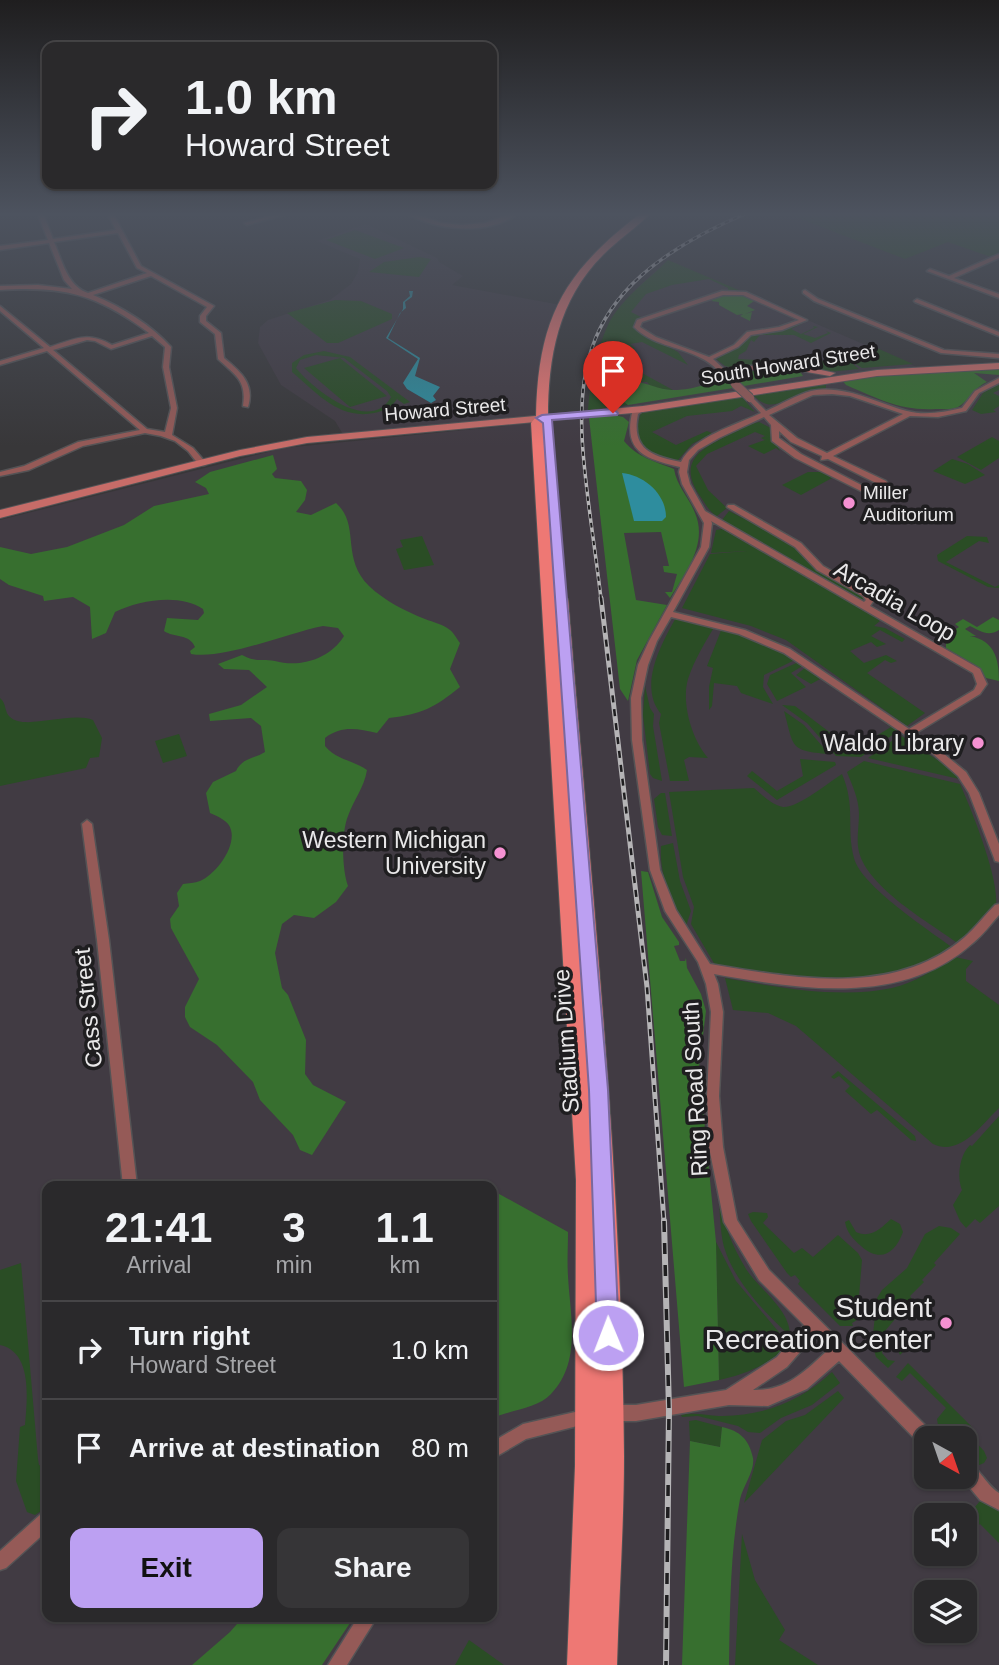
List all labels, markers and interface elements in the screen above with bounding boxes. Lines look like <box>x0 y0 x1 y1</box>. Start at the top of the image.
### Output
icon: right <box>70 70 161 161</box>
text: 1.0 km <box>185 70 338 124</box>
text: Howard Street <box>185 127 390 163</box>
street label: South Howard Street <box>699 340 878 389</box>
pin <box>583 341 643 413</box>
icon: arrive <box>594 352 632 390</box>
street label: Howard Street <box>384 394 507 425</box>
place label: Miller Auditorium <box>863 482 954 525</box>
marker: Miller Auditorium <box>841 495 857 511</box>
street label: Arcadia Loop <box>830 556 960 646</box>
place label: Waldo Library <box>823 730 964 756</box>
marker: Waldo Library <box>970 735 986 751</box>
place label: Western Michigan University <box>302 827 486 879</box>
marker: Western Michigan University <box>492 845 508 861</box>
street label: Cass Street <box>69 946 107 1069</box>
street label: Stadium Drive <box>548 968 584 1114</box>
street label: Ring Road South <box>677 1001 713 1177</box>
text: 21:41 <box>105 1204 212 1251</box>
text: 3 <box>282 1204 306 1251</box>
text: 1.1 <box>376 1204 434 1251</box>
text: Arrival <box>126 1252 191 1278</box>
text: min <box>275 1252 313 1278</box>
text: km <box>389 1252 420 1278</box>
place label: Student Recreation Center <box>705 1292 932 1355</box>
position arrow <box>571 1298 645 1372</box>
marker: Student Recreation Center <box>938 1315 954 1331</box>
text: Turn right <box>129 1321 250 1351</box>
icon: right <box>70 1331 108 1369</box>
text: 1.0 km <box>391 1335 469 1365</box>
text: Howard Street <box>129 1352 276 1378</box>
north arrow <box>914 1426 976 1489</box>
map controls <box>914 1426 977 1643</box>
icon: arrive <box>70 1429 108 1467</box>
text: Arrive at destination <box>129 1433 380 1463</box>
text: 80 m <box>411 1433 469 1463</box>
button: sound <box>914 1503 977 1566</box>
button: Exit <box>70 1528 263 1608</box>
button: Share <box>277 1528 469 1608</box>
button: layers <box>914 1580 977 1643</box>

